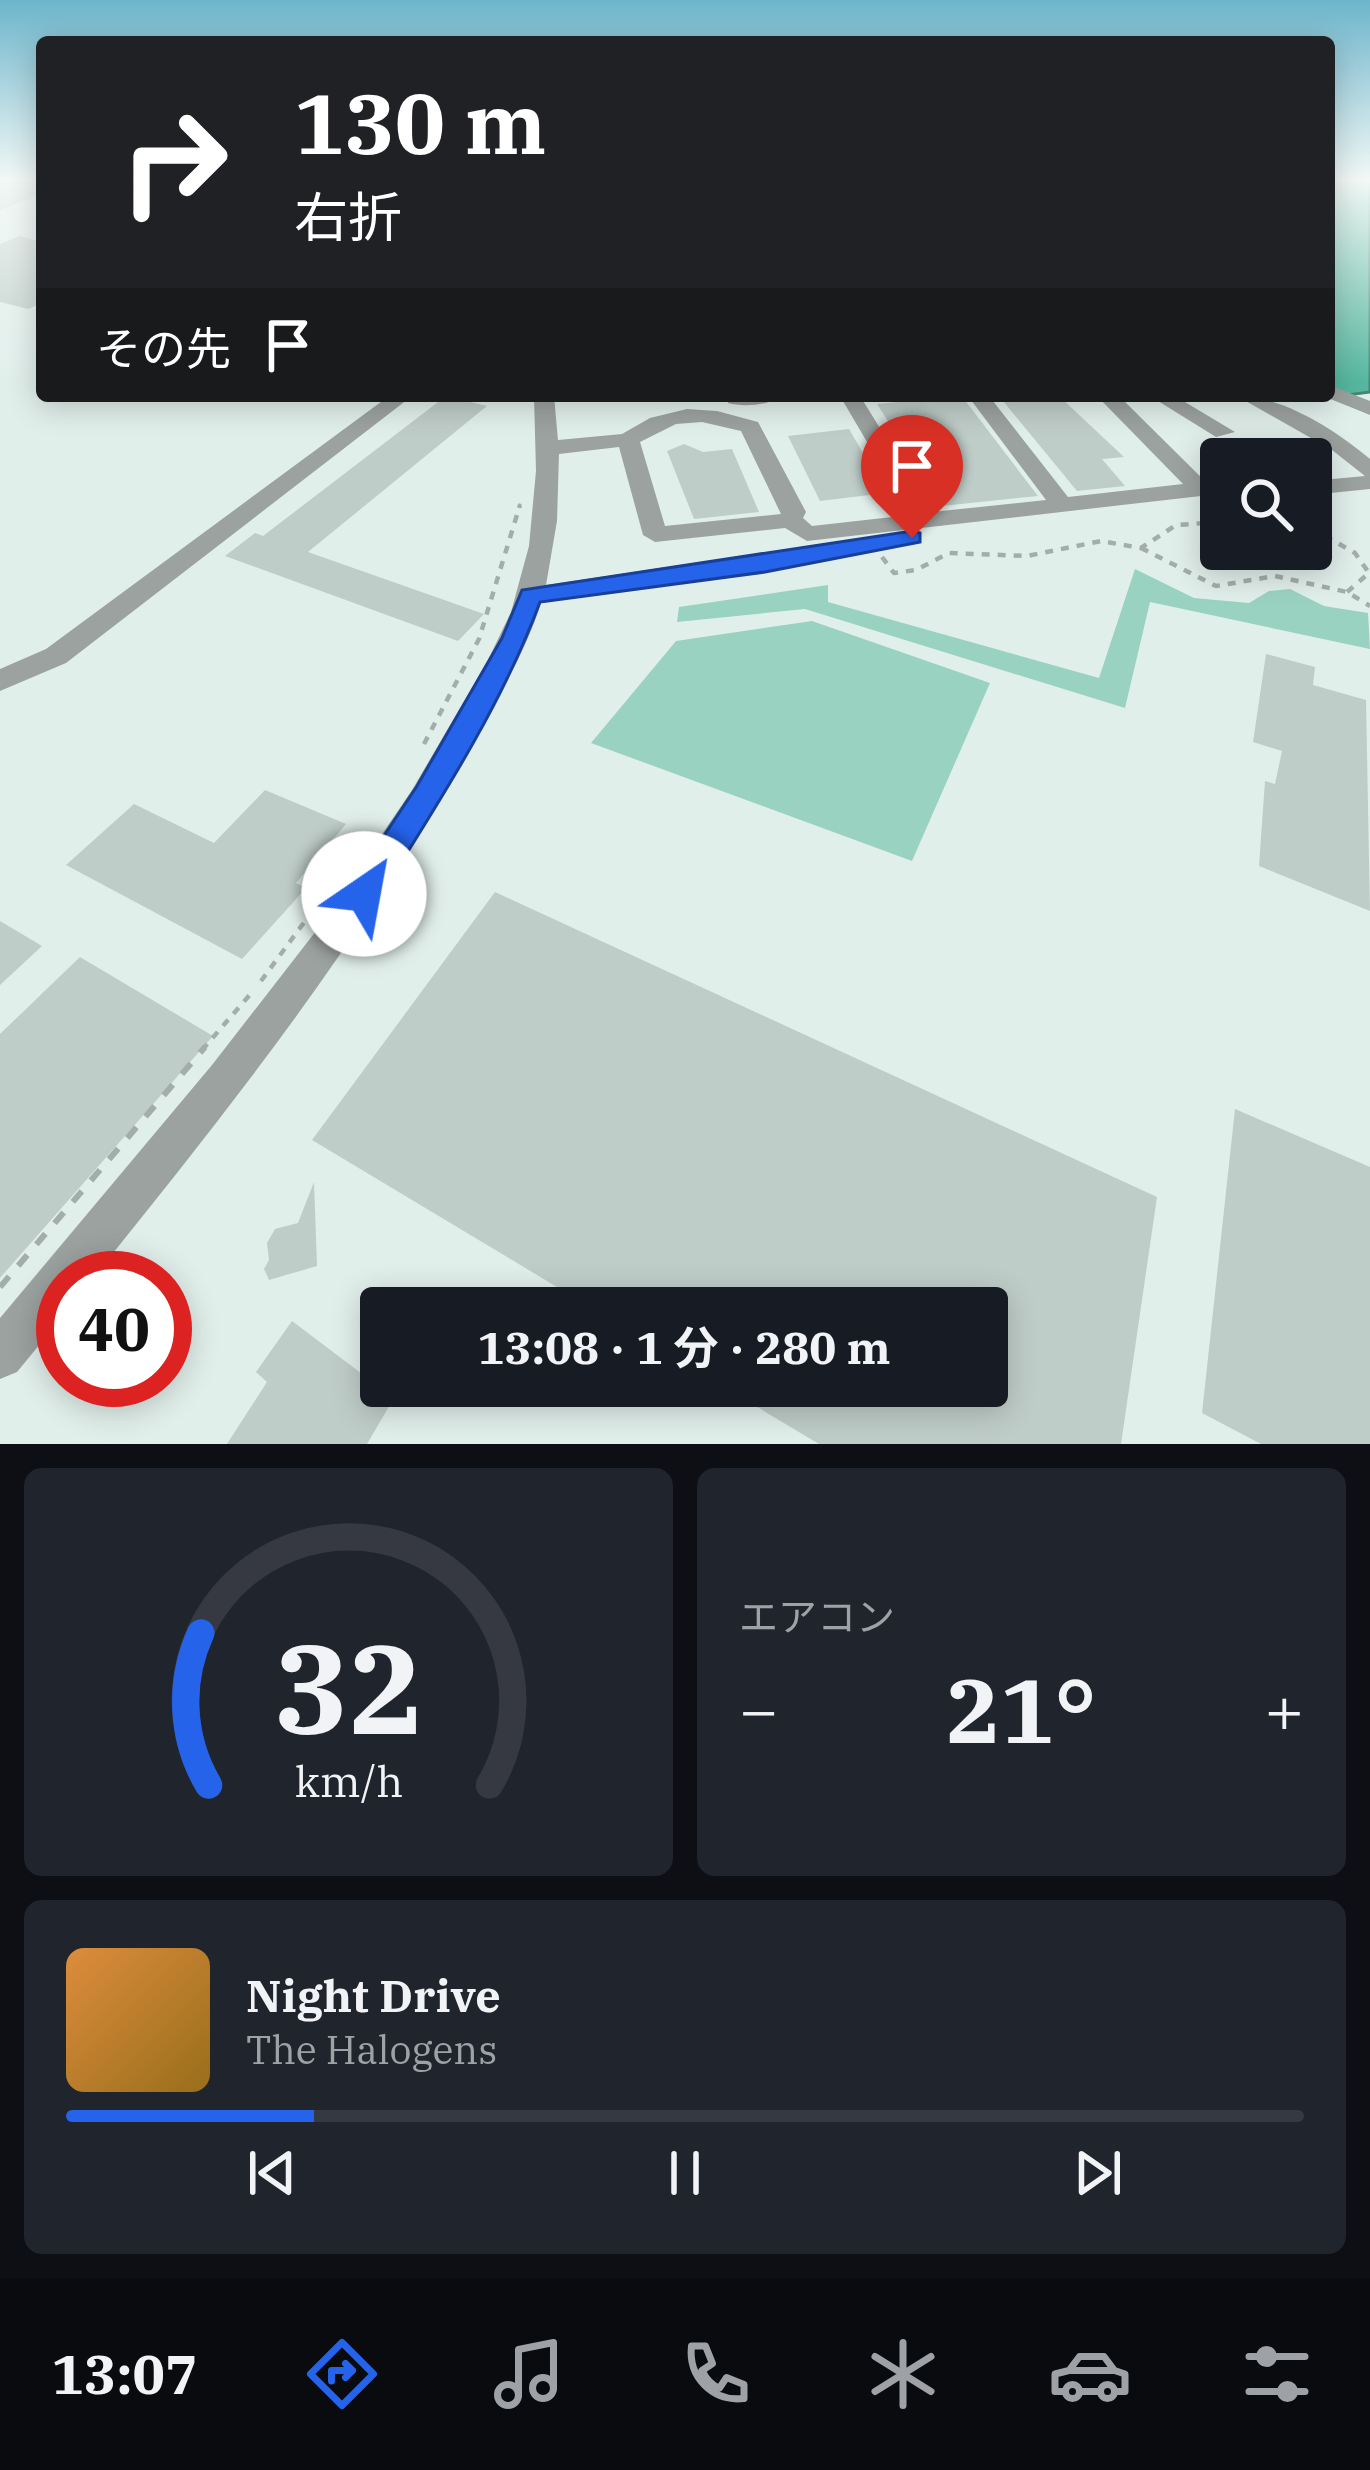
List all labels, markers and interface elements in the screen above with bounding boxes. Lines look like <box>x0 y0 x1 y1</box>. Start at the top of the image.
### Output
text: 130 m <box>294 68 546 177</box>
icon: right <box>96 84 252 240</box>
text: 右折 <box>294 182 402 252</box>
icon: arrive <box>255 312 321 378</box>
text: その先 <box>96 319 231 377</box>
pin <box>861 415 963 538</box>
icon: arrive <box>879 433 945 499</box>
map controls <box>1200 438 1332 570</box>
button: search <box>1200 438 1332 570</box>
position arrow <box>301 831 427 957</box>
speed limit sign: 40 <box>36 1251 192 1407</box>
text: 13:08 · 1 分 · 280 m <box>477 1318 891 1376</box>
text: エアコン <box>739 1591 895 1642</box>
text: 32 <box>274 1606 423 1768</box>
text: 21° <box>946 1651 1097 1768</box>
text: − <box>739 1666 779 1752</box>
text: + <box>1264 1666 1304 1752</box>
text: km/h <box>294 1753 403 1809</box>
text: Night Drive <box>246 1966 501 2024</box>
text: The Halogens <box>246 2024 497 2075</box>
icon: previous <box>239 2140 305 2206</box>
icon: pause <box>652 2140 718 2206</box>
icon: next <box>1065 2140 1131 2206</box>
icon: directions <box>300 2332 384 2416</box>
icon: music <box>487 2332 571 2416</box>
icon: phone <box>674 2332 758 2416</box>
icon: climate <box>861 2332 945 2416</box>
icon: car <box>1048 2332 1132 2416</box>
icon: filters <box>1235 2332 1319 2416</box>
text: 13:07 <box>51 2339 197 2409</box>

